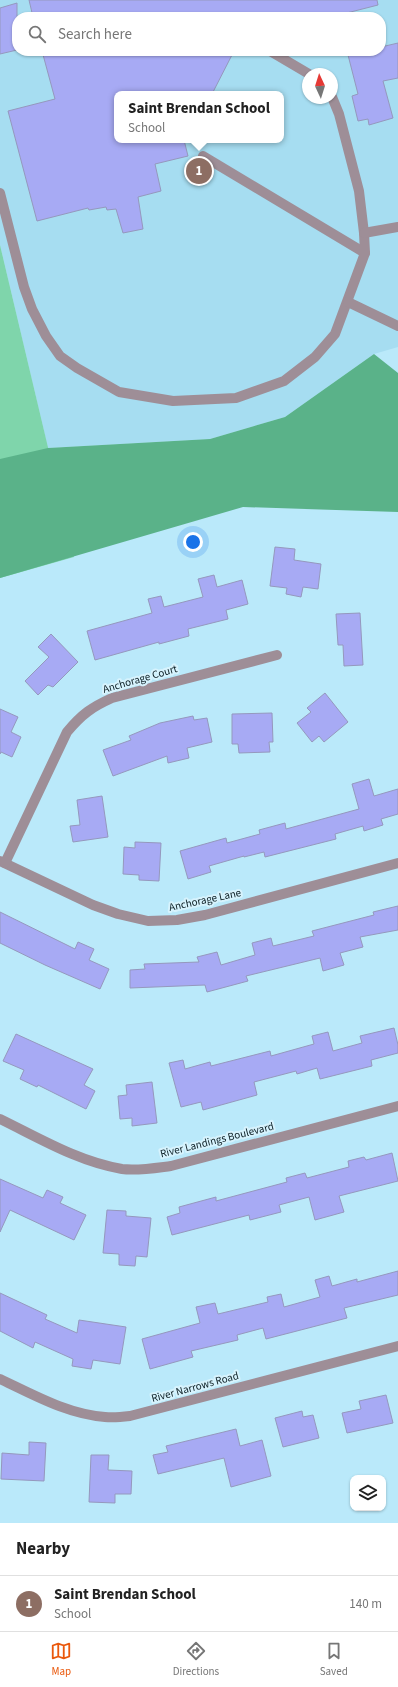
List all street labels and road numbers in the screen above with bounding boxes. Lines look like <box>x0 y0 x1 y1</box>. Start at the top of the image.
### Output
street label: Anchorage Court <box>101 661 179 697</box>
street label: Anchorage Lane <box>168 885 243 915</box>
street label: River Landings Boulevard <box>159 1119 275 1161</box>
street label: River Narrows Road <box>150 1368 240 1406</box>

